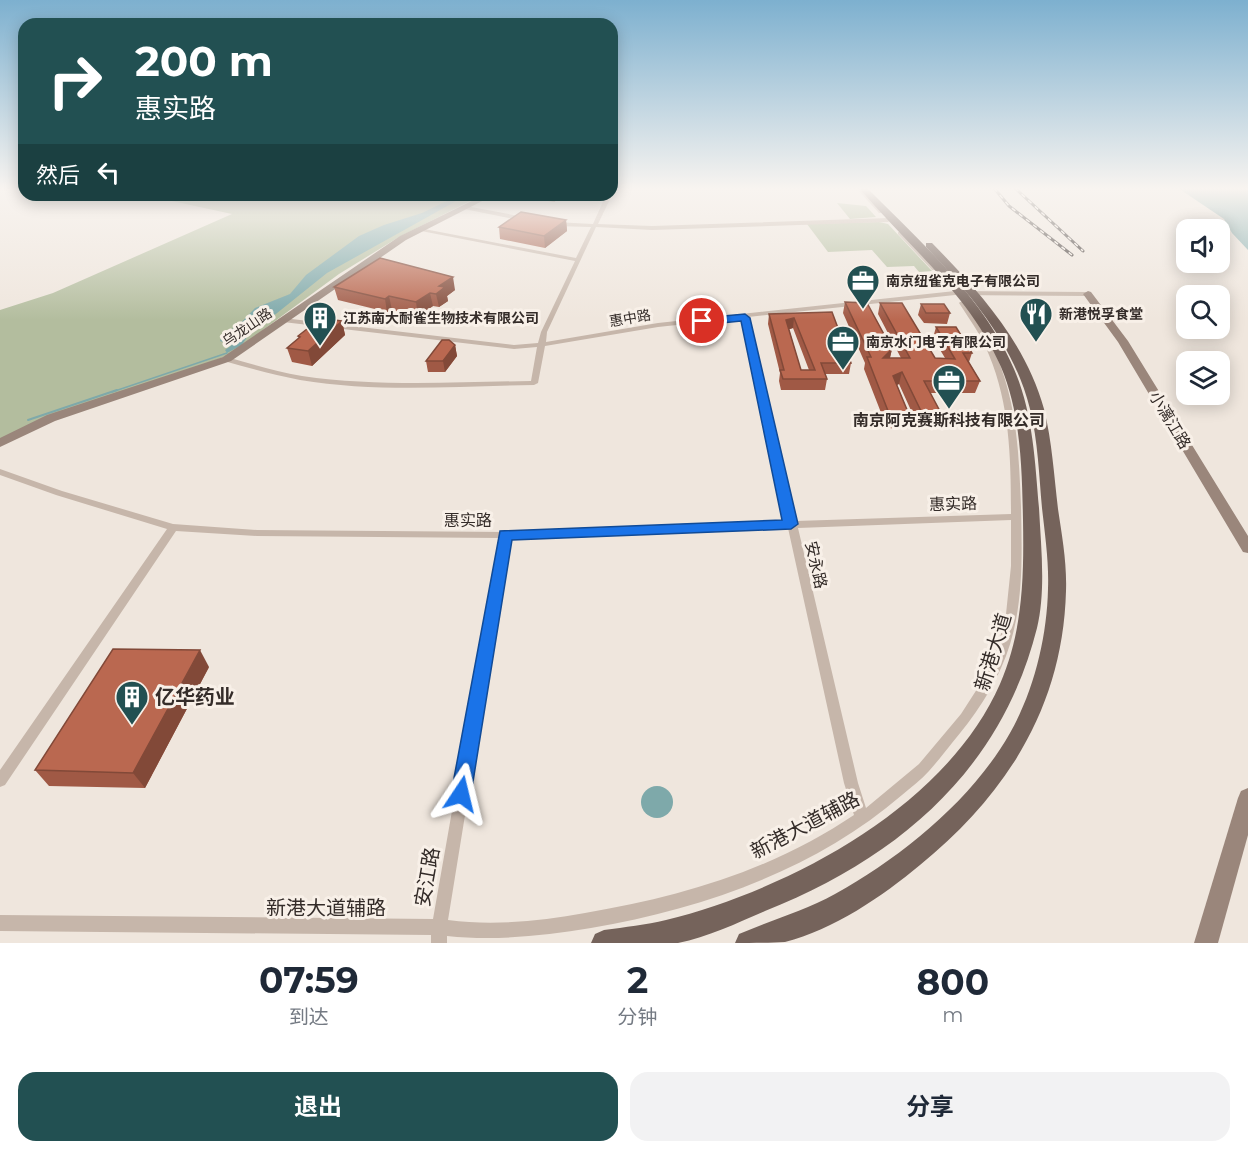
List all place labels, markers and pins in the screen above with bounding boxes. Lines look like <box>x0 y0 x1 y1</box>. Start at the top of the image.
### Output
office icon: 南京纽雀克电子有限公司 <box>845 263 881 310</box>
place label: 南京纽雀克电子有限公司 <box>886 272 1040 290</box>
pin <box>676 295 727 346</box>
restaurant icon: 新港悦孚食堂 <box>1018 296 1054 343</box>
building icon: 江苏南大耐雀生物技术有限公司 <box>302 300 338 347</box>
place label: 新港悦孚食堂 <box>1059 305 1143 323</box>
place label: 江苏南大耐雀生物技术有限公司 <box>343 309 539 327</box>
office icon: 南京水门电子有限公司 <box>825 324 861 371</box>
place label: 南京水门电子有限公司 <box>866 333 1006 351</box>
office icon: 南京阿克赛斯科技有限公司 <box>931 363 967 410</box>
place label: 南京阿克赛斯科技有限公司 <box>853 411 1045 430</box>
building icon: 亿华药业 <box>114 679 150 726</box>
place label: 亿华药业 <box>155 685 235 709</box>

